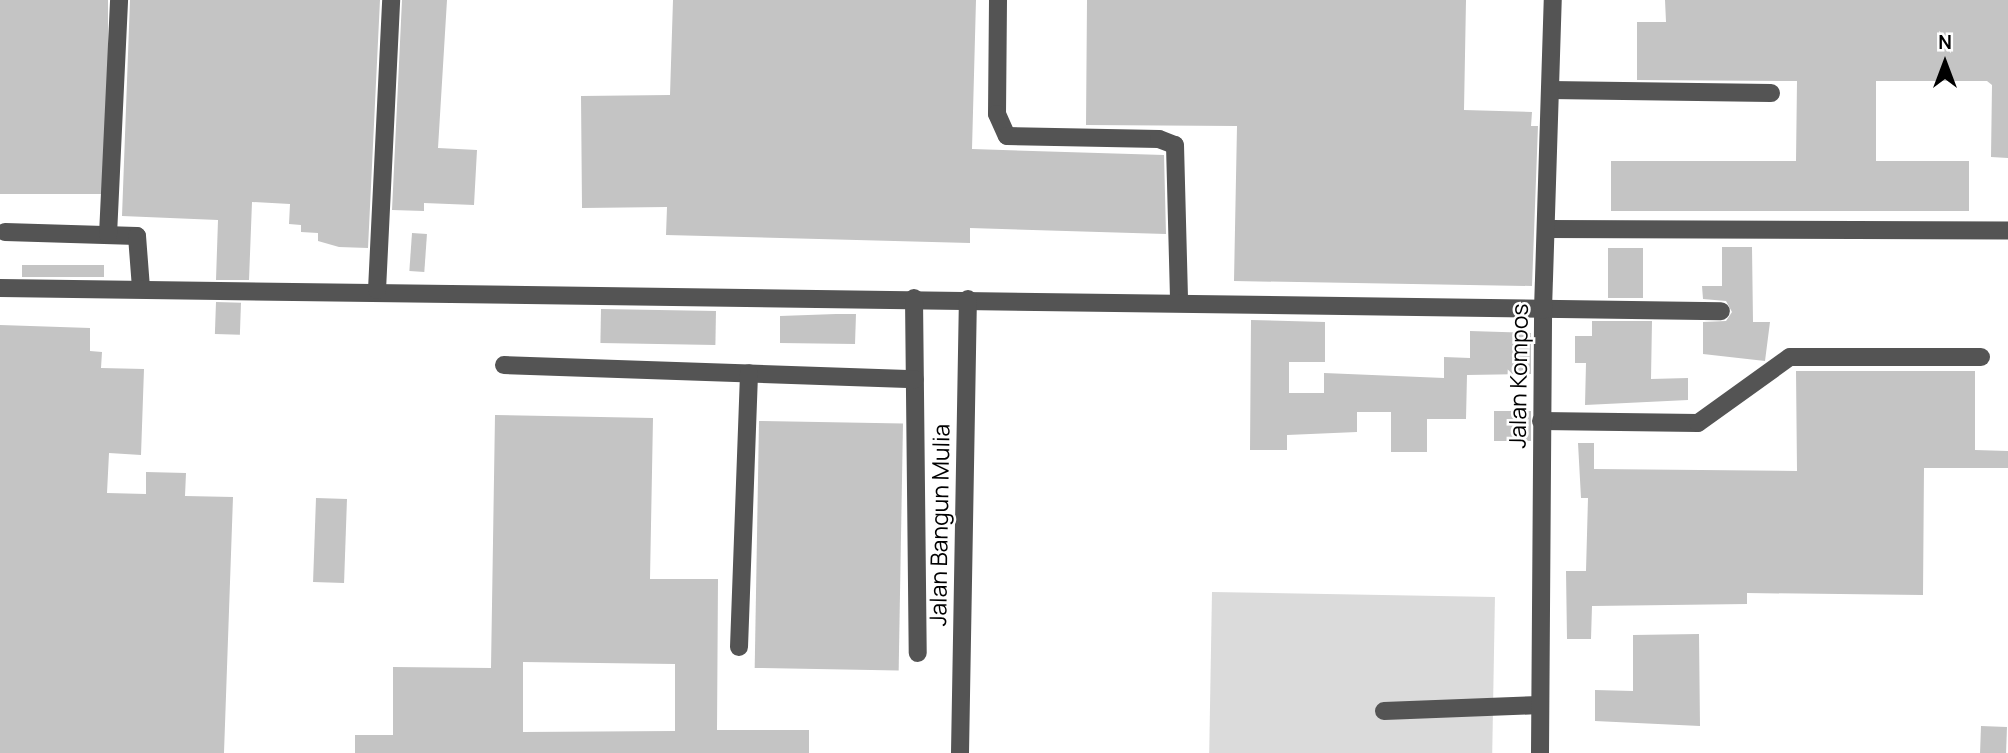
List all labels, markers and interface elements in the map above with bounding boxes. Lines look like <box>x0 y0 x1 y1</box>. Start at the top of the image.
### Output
north arrow <box>1910 28 1980 98</box>
text: N <box>1938 29 1952 55</box>
street label: Jalan Kompos <box>1503 303 1533 449</box>
street label: Jalan Bangun Mulia <box>923 424 955 626</box>

